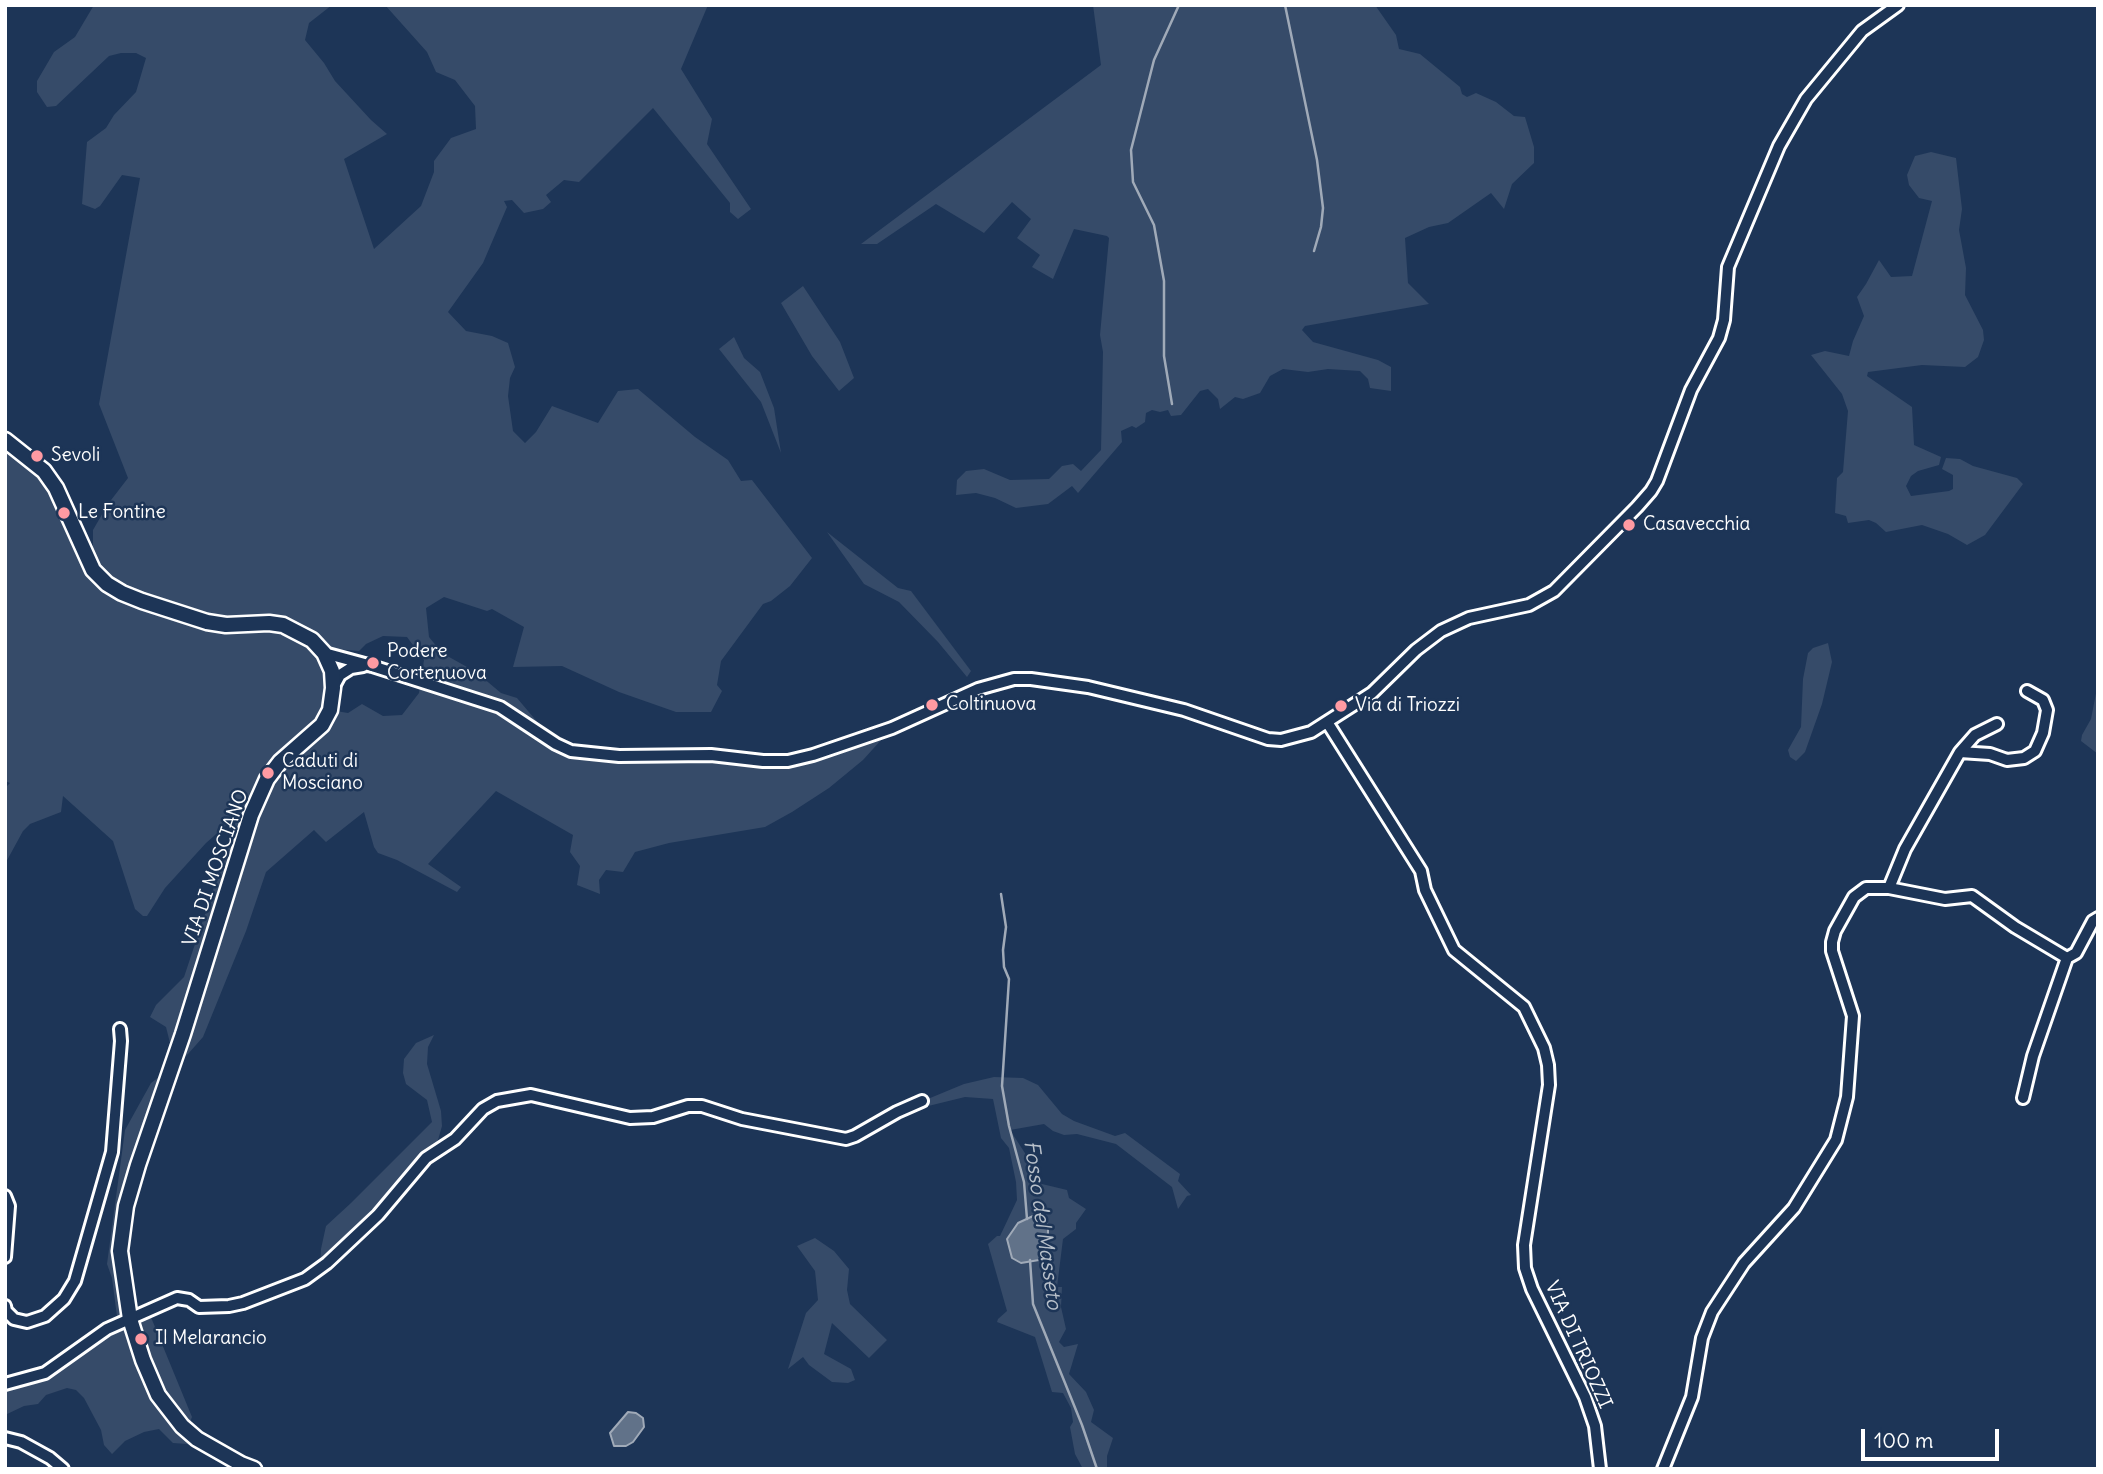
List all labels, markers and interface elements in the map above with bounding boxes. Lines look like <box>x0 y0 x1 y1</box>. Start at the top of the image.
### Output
place label: Sevoli <box>51 445 100 467</box>
marker: Sevoli <box>29 448 45 464</box>
place label: Le Fontine <box>78 502 166 524</box>
marker: Le Fontine <box>56 505 72 521</box>
place label: Casavecchia <box>1643 514 1750 536</box>
marker: Casavecchia <box>1621 517 1637 533</box>
place label: Podere Cortenuova <box>387 641 487 685</box>
marker: Podere Cortenuova <box>365 655 381 671</box>
place label: Coltinuova <box>946 694 1036 716</box>
place label: Via di Triozzi <box>1355 695 1460 717</box>
marker: Coltinuova <box>924 697 940 713</box>
marker: Via di Triozzi <box>1333 698 1349 714</box>
place label: Caduti di Mosciano <box>282 751 363 795</box>
marker: Caduti di Mosciano <box>260 765 276 781</box>
street label: VIA DI MOSCIANO <box>178 787 254 949</box>
water label: Fosso del Masseto <box>1018 1139 1066 1311</box>
street label: VIA DI TRIOZZI <box>1540 1278 1616 1412</box>
place label: Il Melarancio <box>155 1328 267 1350</box>
marker: Il Melarancio <box>133 1331 149 1347</box>
scale bar <box>1865 1414 2003 1458</box>
text: 100 m <box>1874 1427 1933 1454</box>

